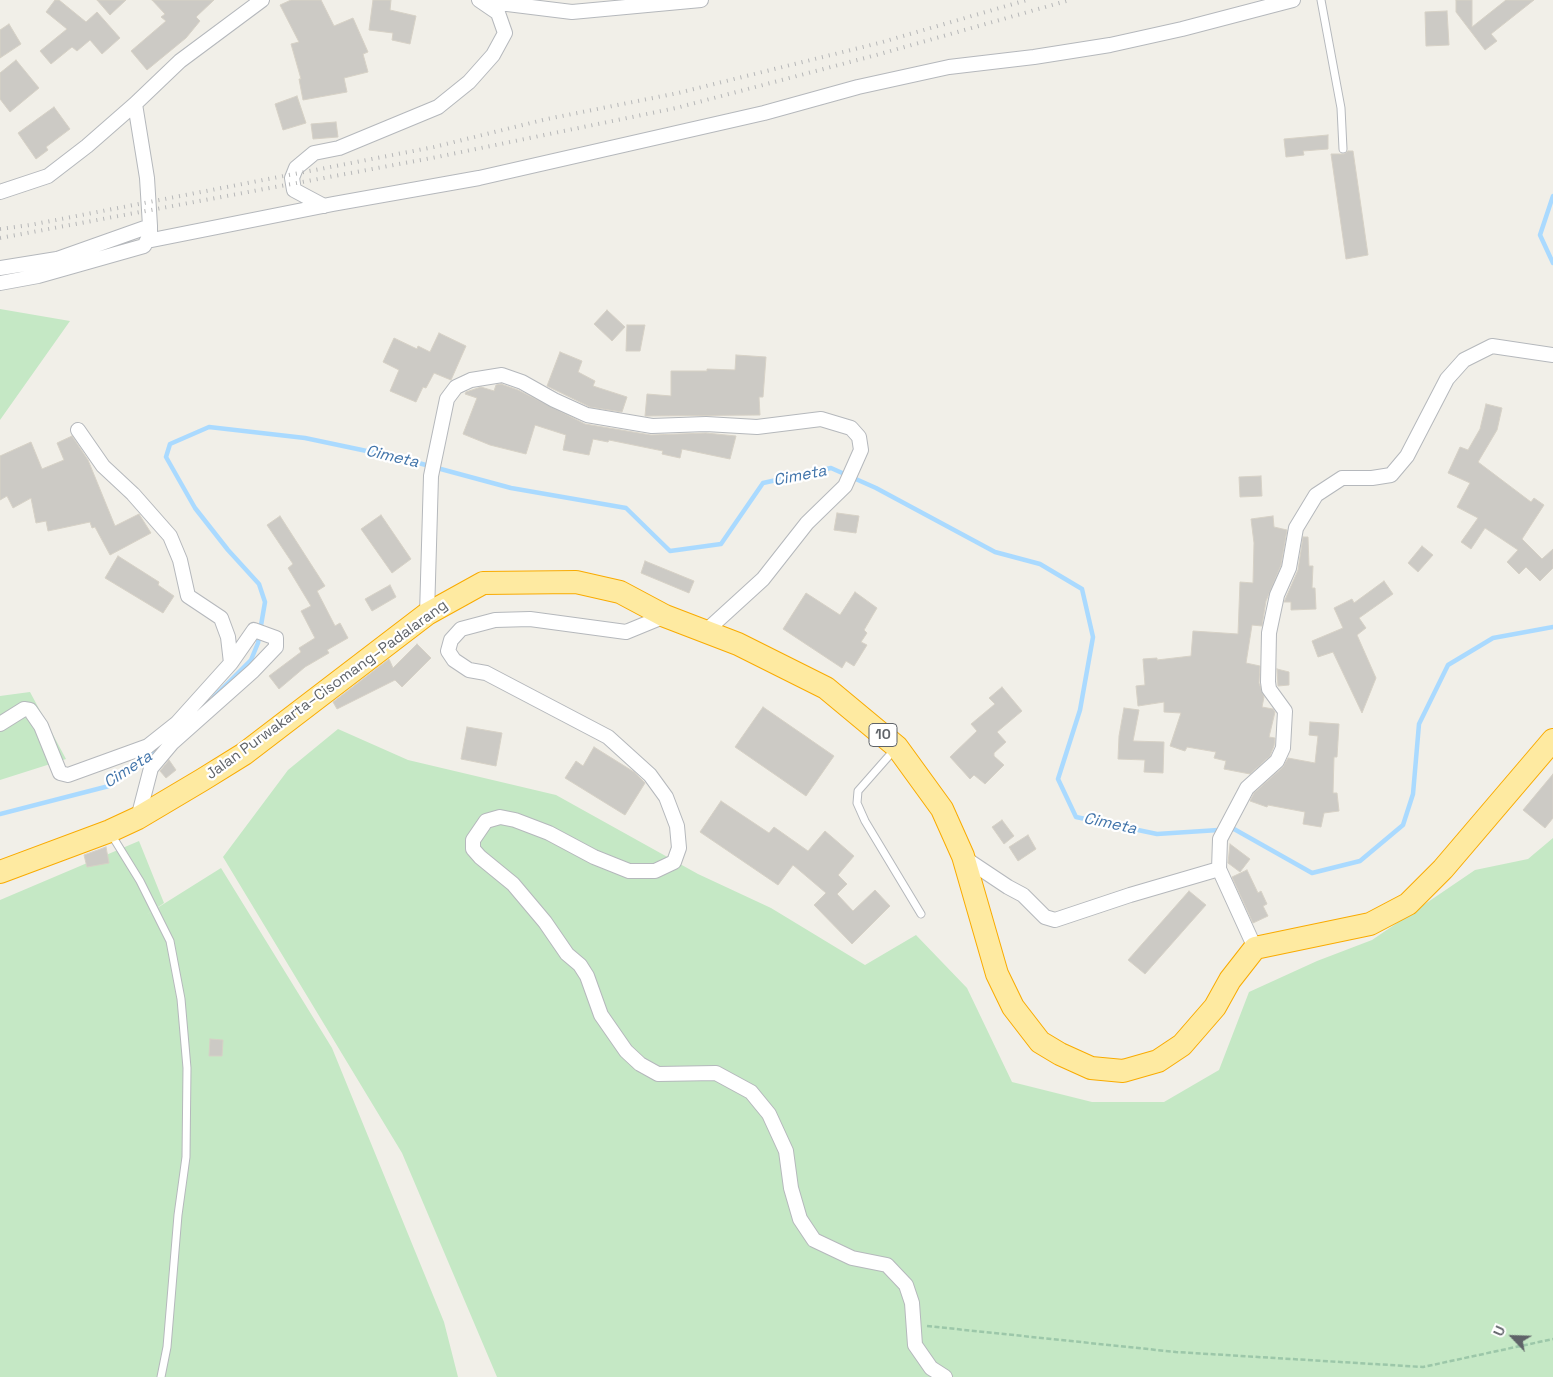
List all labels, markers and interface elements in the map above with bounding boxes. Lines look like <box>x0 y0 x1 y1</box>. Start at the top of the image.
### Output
water label: Cimeta <box>364 442 420 472</box>
water label: Cimeta <box>772 461 828 491</box>
street label: Jalan Purwakarta–Cisomang–Padalarang <box>203 596 451 784</box>
road number: 10 <box>869 724 897 746</box>
water label: Cimeta <box>100 747 156 793</box>
water label: Cimeta <box>1082 809 1138 839</box>
north arrow <box>1488 1312 1538 1362</box>
text: U <box>1489 1323 1509 1339</box>

